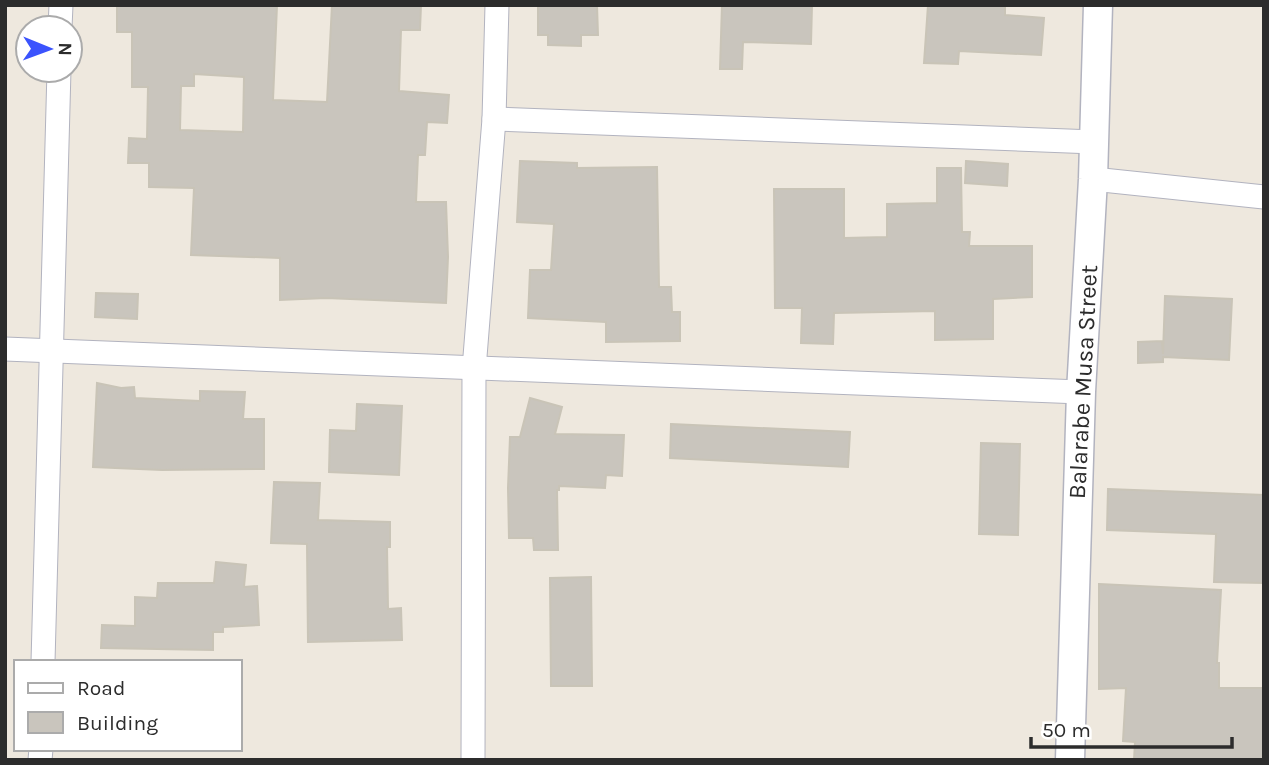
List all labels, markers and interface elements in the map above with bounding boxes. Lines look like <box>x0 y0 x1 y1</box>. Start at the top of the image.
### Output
north arrow <box>14 14 84 84</box>
text: N <box>54 42 76 56</box>
street label: Balarabe Musa Street <box>1063 264 1103 500</box>
legend <box>14 660 242 751</box>
text: Road <box>77 676 125 700</box>
scale bar <box>1031 706 1232 750</box>
text: Building <box>77 711 158 735</box>
text: 50 m <box>1042 718 1091 742</box>

